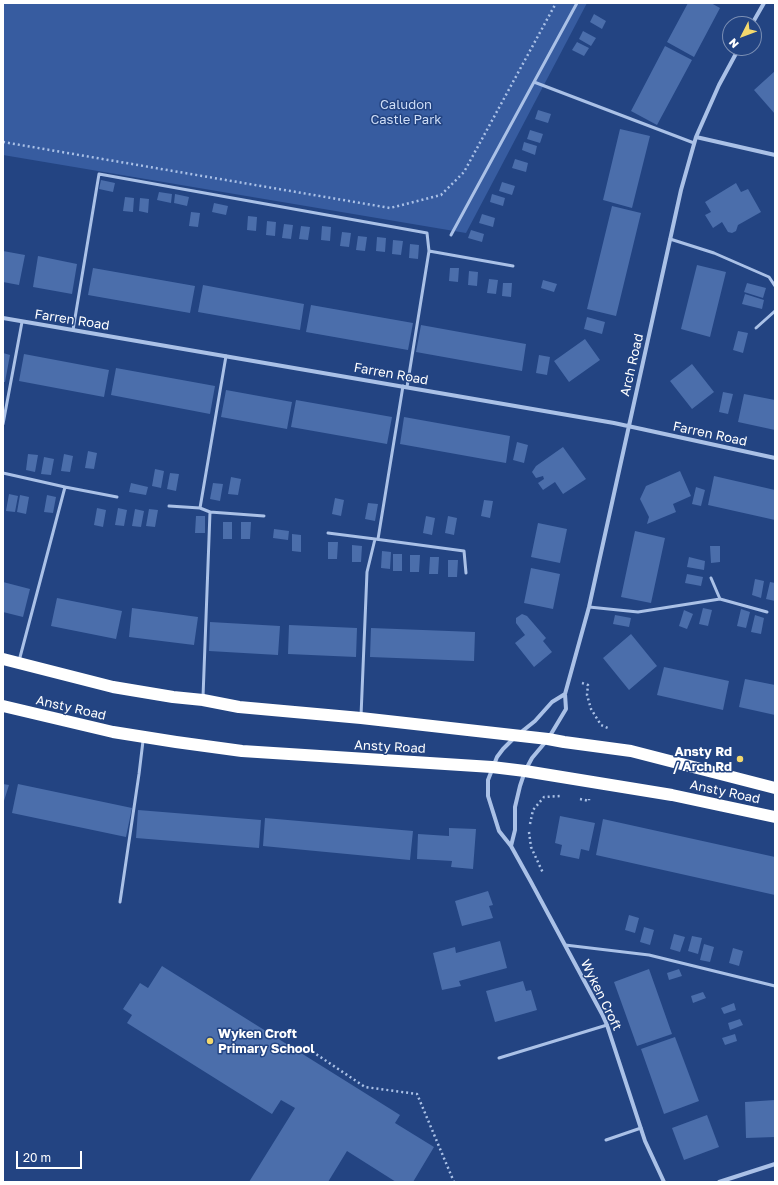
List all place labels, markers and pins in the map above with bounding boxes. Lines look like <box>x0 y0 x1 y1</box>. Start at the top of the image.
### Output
place label: Ansty Rd / Arch Rd <box>673 744 732 775</box>
marker: Ansty Rd / Arch Rd <box>735 754 745 764</box>
place label: Wyken Croft Primary School <box>218 1026 315 1057</box>
marker: Wyken Croft Primary School <box>205 1036 215 1046</box>

